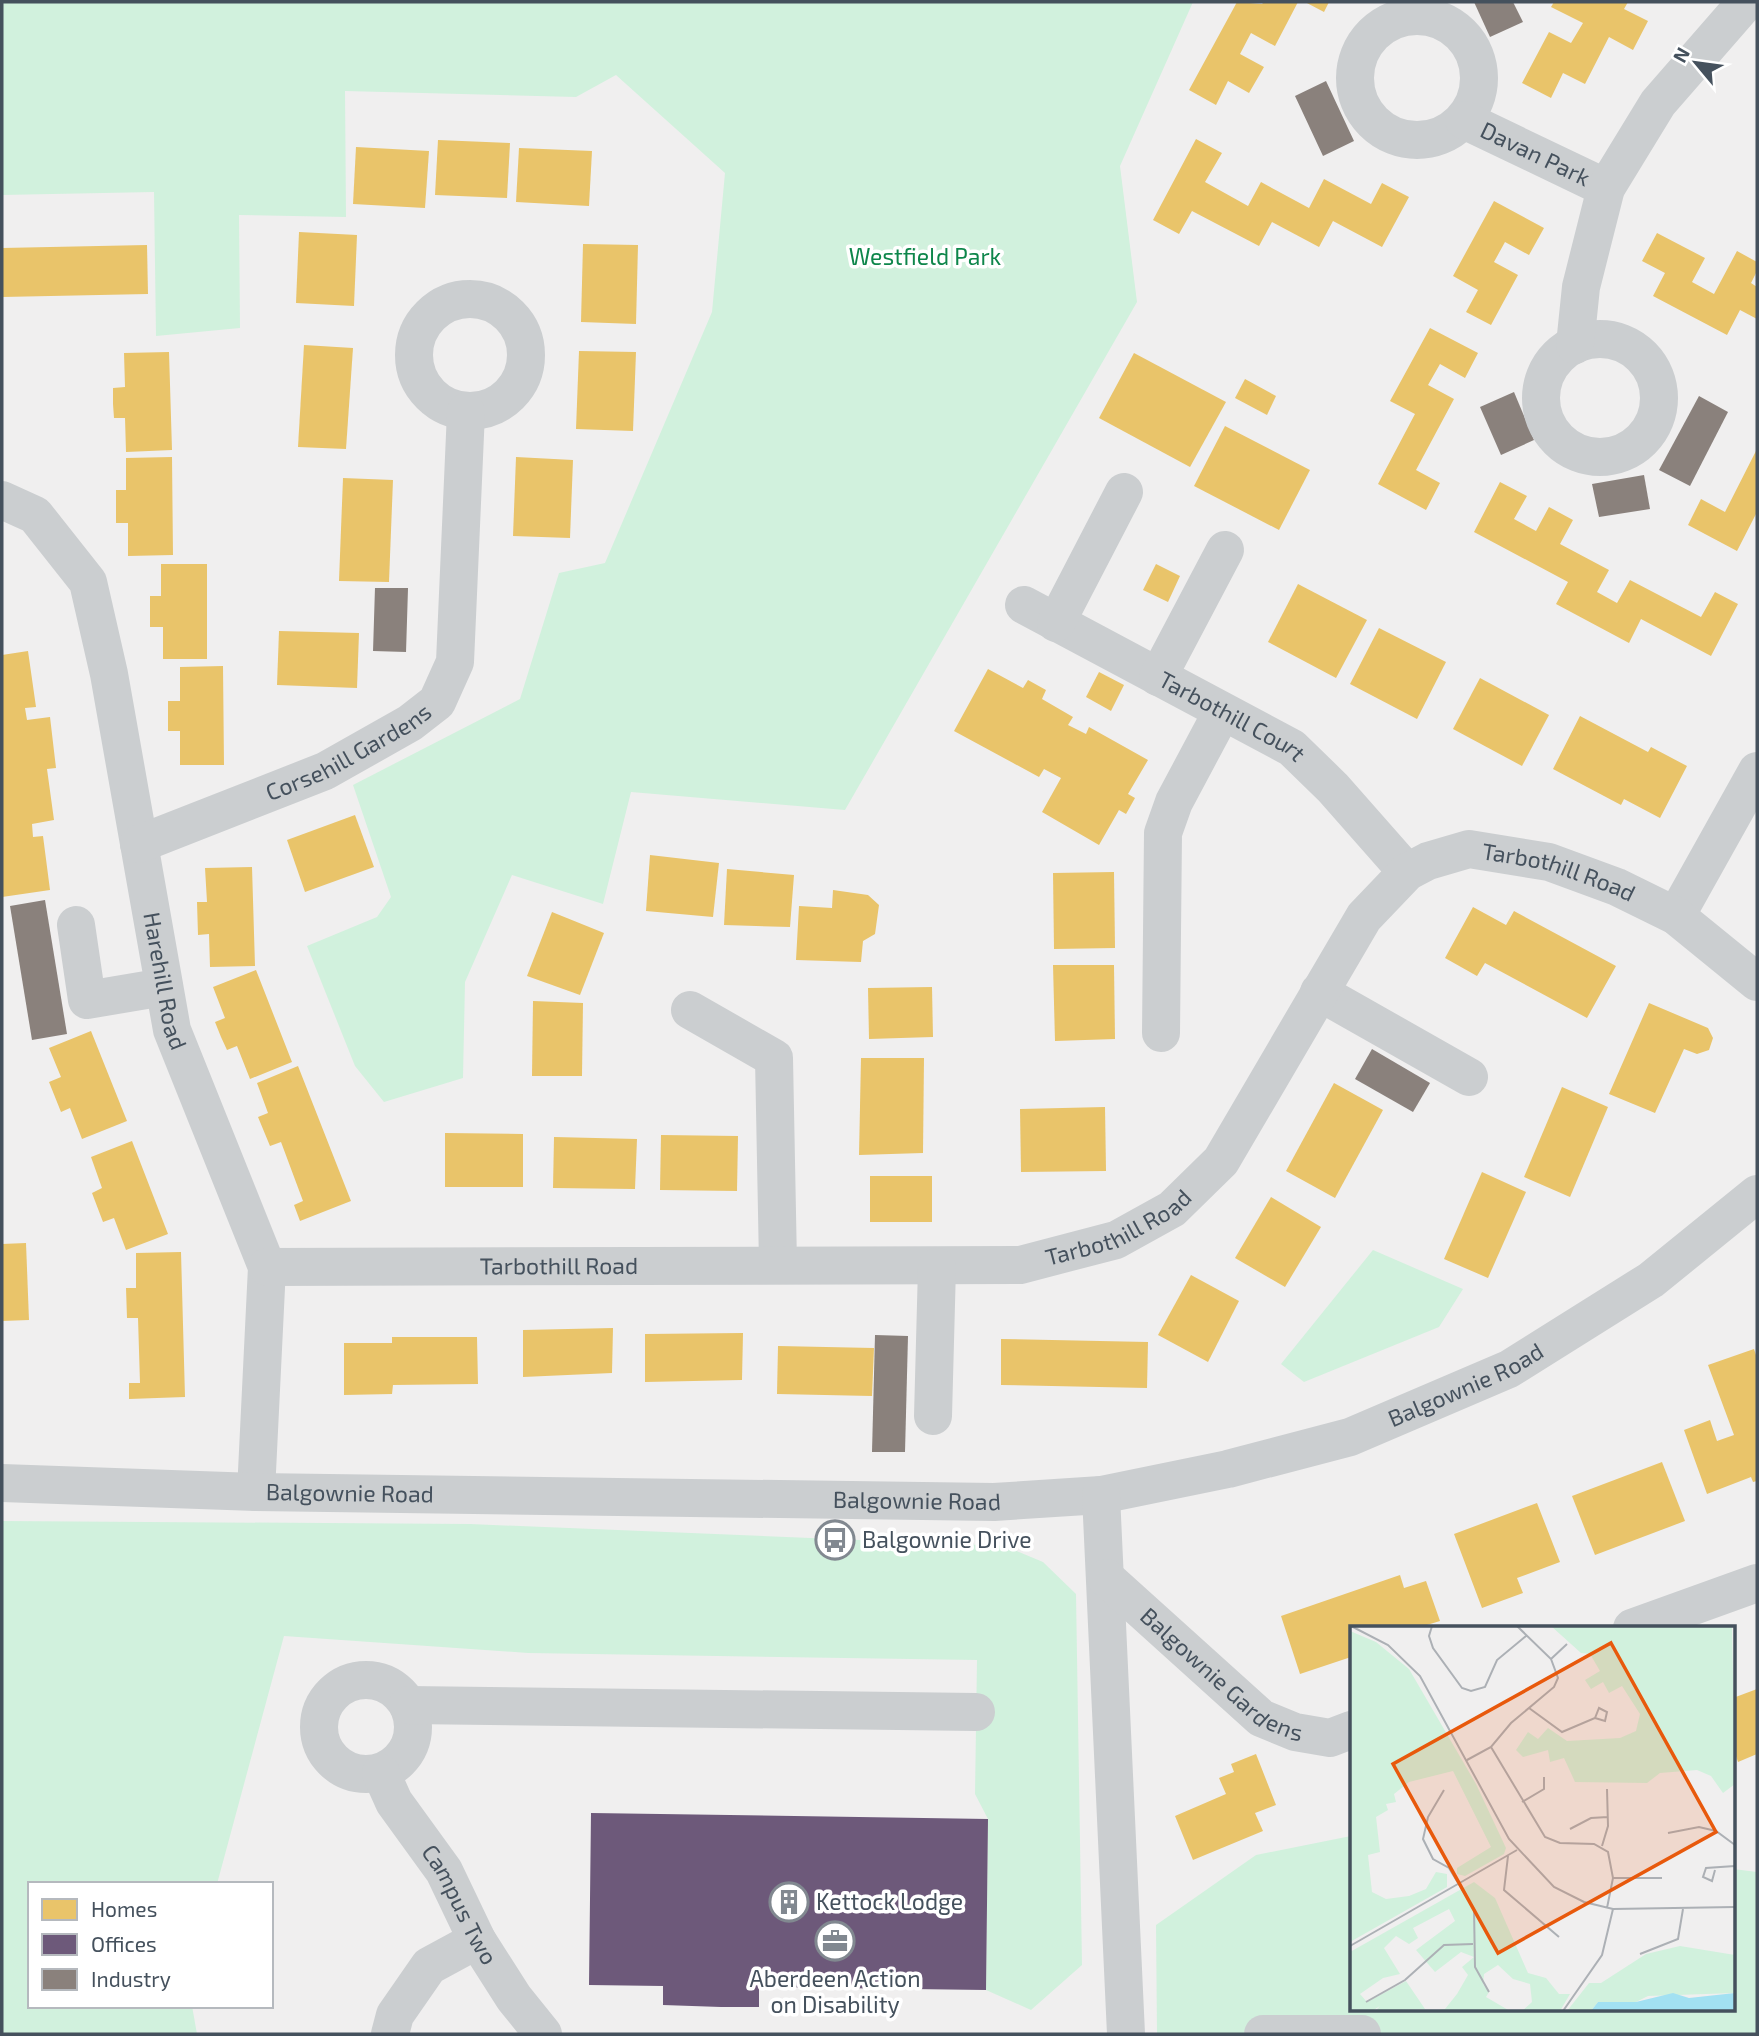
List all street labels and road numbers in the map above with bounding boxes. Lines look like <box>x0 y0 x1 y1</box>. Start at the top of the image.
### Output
street label: Davan Park <box>1476 115 1595 191</box>
street label: Tarbothill Court <box>1154 665 1312 767</box>
street label: Corsehill Gardens <box>261 697 436 806</box>
street label: Tarbothill Road <box>1480 836 1640 907</box>
street label: Harehill Road <box>138 910 193 1054</box>
street label: Tarbothill Road <box>1042 1183 1197 1271</box>
street label: Tarbothill Road <box>480 1251 638 1279</box>
street label: Balgownie Road <box>1383 1336 1548 1432</box>
street label: Balgownie Road <box>266 1477 434 1507</box>
street label: Balgownie Road <box>833 1485 1002 1515</box>
street label: Balgownie Gardens <box>1135 1601 1305 1746</box>
street label: Campus Two <box>416 1839 504 1970</box>

